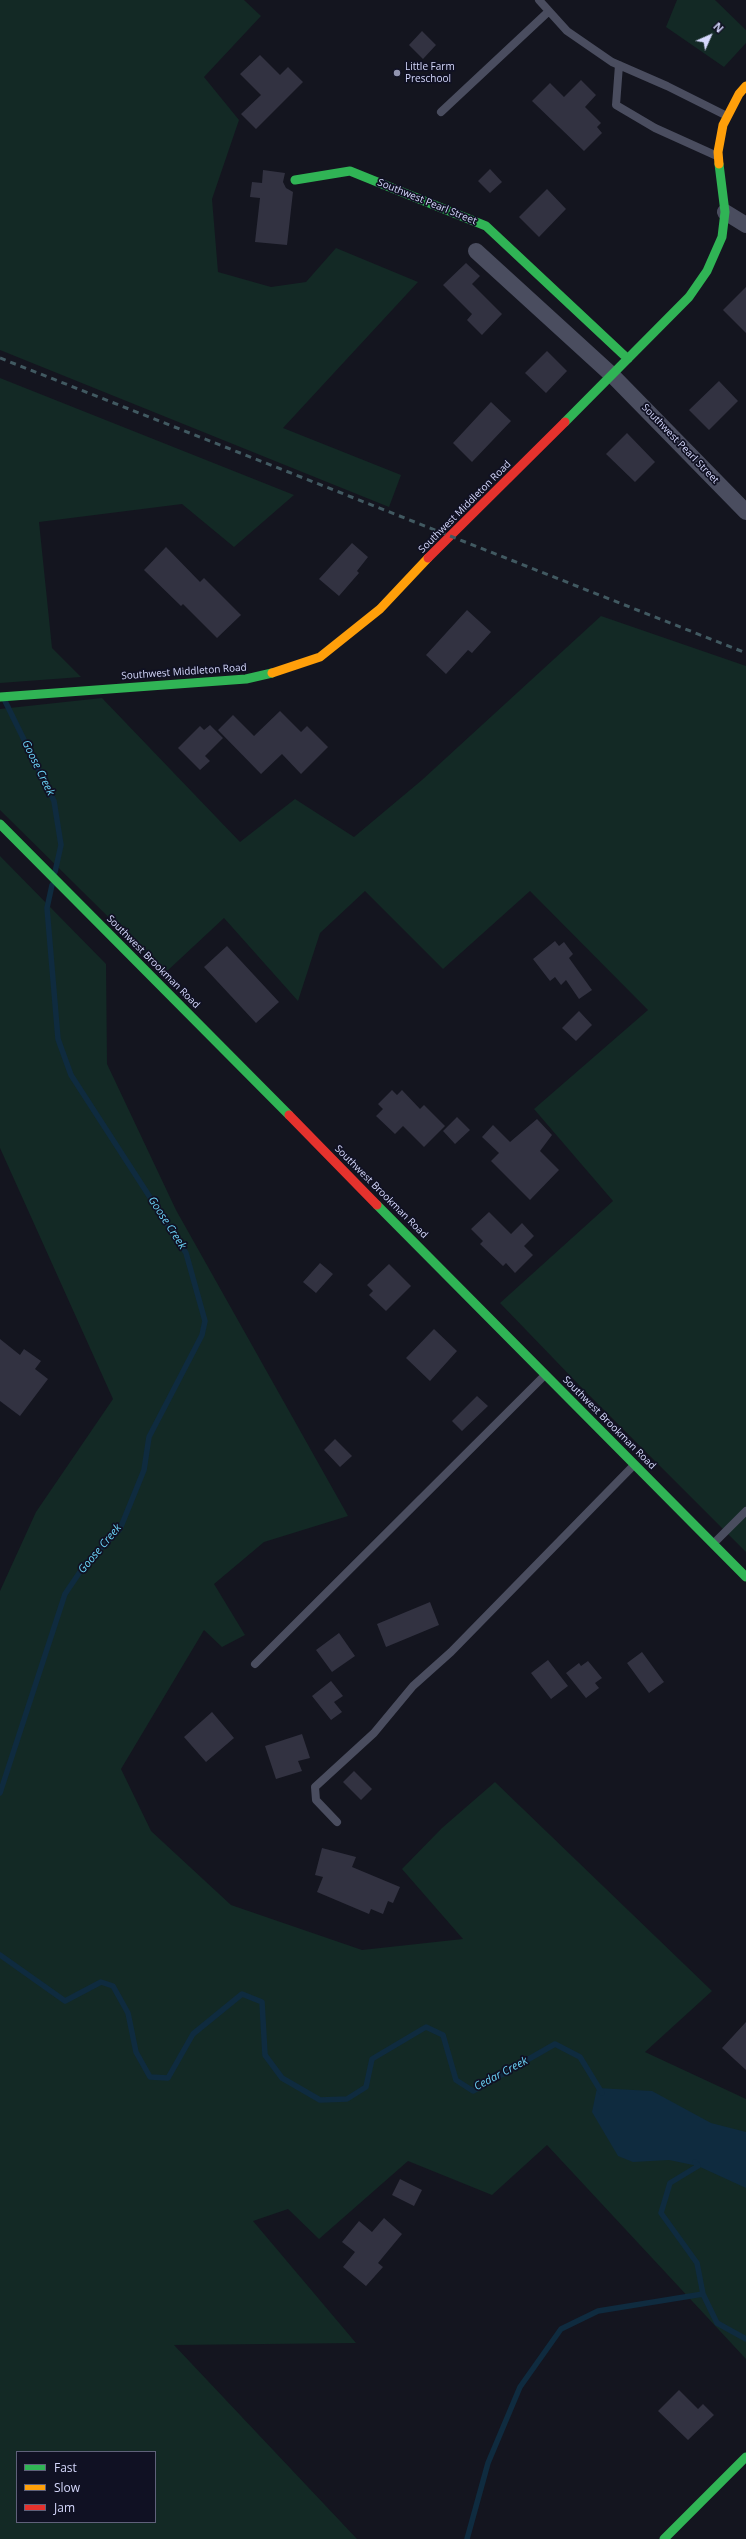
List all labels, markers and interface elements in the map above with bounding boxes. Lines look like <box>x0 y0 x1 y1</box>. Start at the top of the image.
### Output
north arrow <box>690 16 730 56</box>
text: N <box>710 19 727 36</box>
place label: Little Farm Preschool <box>405 61 455 84</box>
marker: Little Farm Preschool <box>392 68 402 78</box>
street label: Southwest Pearl Street <box>376 177 478 227</box>
street label: Southwest Pearl Street <box>639 402 721 486</box>
street label: Southwest Middleton Road <box>416 458 514 556</box>
street label: Southwest Middleton Road <box>121 662 247 682</box>
water label: Goose Creek <box>19 738 57 798</box>
street label: Southwest Brookman Road <box>104 913 202 1011</box>
street label: Southwest Brookman Road <box>332 1143 430 1241</box>
water label: Goose Creek <box>145 1194 189 1252</box>
street label: Southwest Brookman Road <box>560 1374 658 1472</box>
water label: Goose Creek <box>76 1522 124 1576</box>
water label: Cedar Creek <box>472 2054 530 2094</box>
legend <box>16 2451 156 2523</box>
text: Fast <box>54 2459 77 2476</box>
text: Slow <box>54 2479 80 2496</box>
text: Jam <box>54 2499 75 2516</box>

